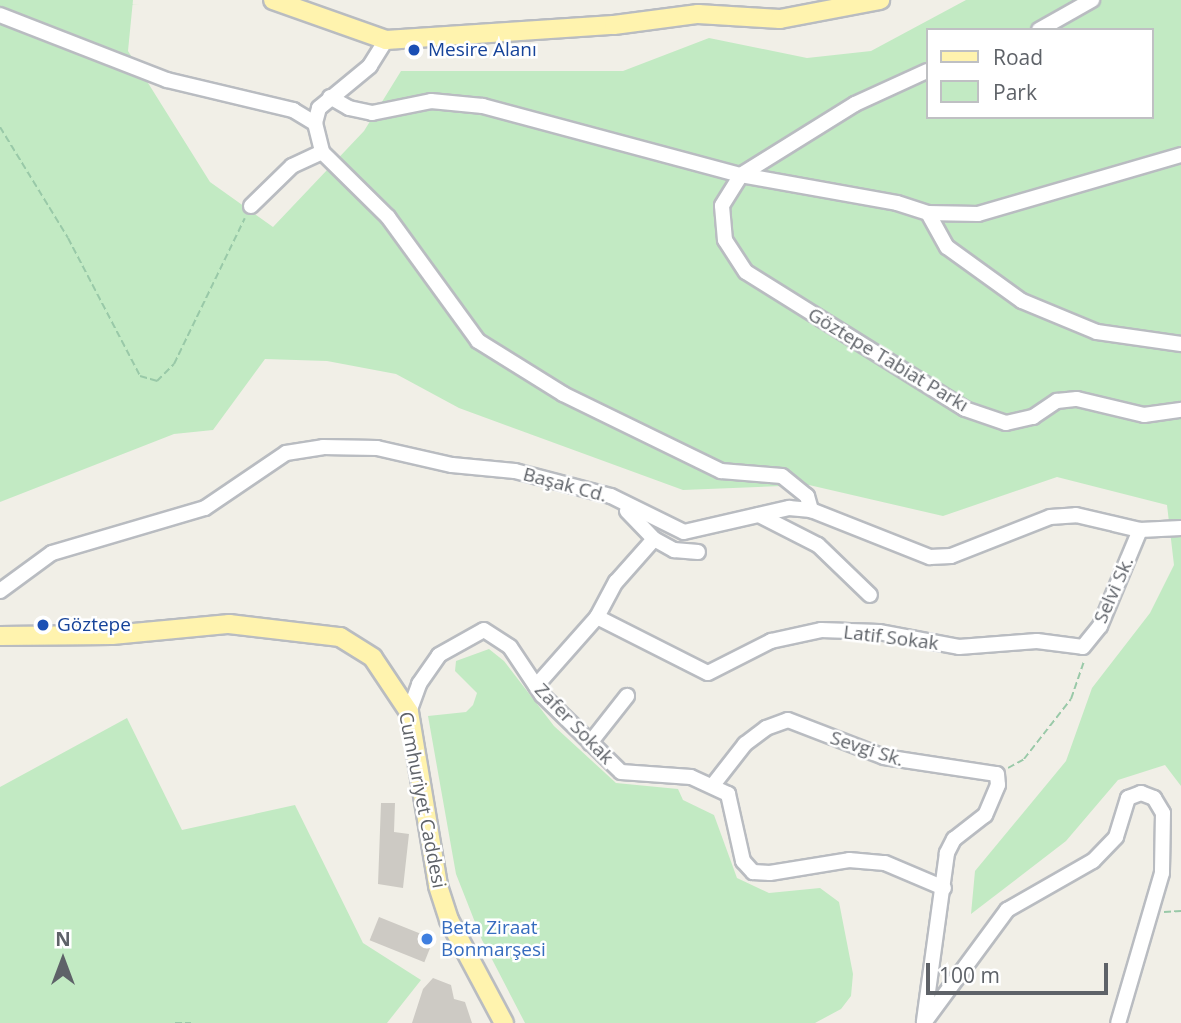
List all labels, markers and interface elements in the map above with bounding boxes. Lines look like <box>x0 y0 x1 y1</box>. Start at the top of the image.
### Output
legend <box>926 28 1153 119</box>
place label: Mesire Alanı <box>428 39 537 61</box>
marker: Mesire Alanı <box>406 42 422 58</box>
text: Road <box>993 43 1043 71</box>
text: Park <box>993 78 1037 106</box>
street label: Göztepe Tabiat Parkı <box>804 303 972 417</box>
street label: Başak Cd. <box>521 463 609 507</box>
street label: Selvi Sk. <box>1089 553 1139 627</box>
place label: Göztepe <box>57 614 131 636</box>
marker: Göztepe <box>35 617 51 633</box>
street label: Latif Sokak <box>842 621 940 655</box>
street label: Zafer Sokak <box>530 679 618 769</box>
street label: Cumhuriyet Caddesi <box>394 710 450 890</box>
street label: Sevgi Sk. <box>827 726 907 772</box>
place label: Beta Ziraat Bonmarşesi <box>441 917 546 961</box>
north arrow <box>28 925 98 995</box>
text: N <box>55 926 71 952</box>
marker: Beta Ziraat Bonmarşesi <box>419 931 435 947</box>
scale bar <box>929 950 1111 994</box>
text: 100 m <box>939 961 1000 989</box>

